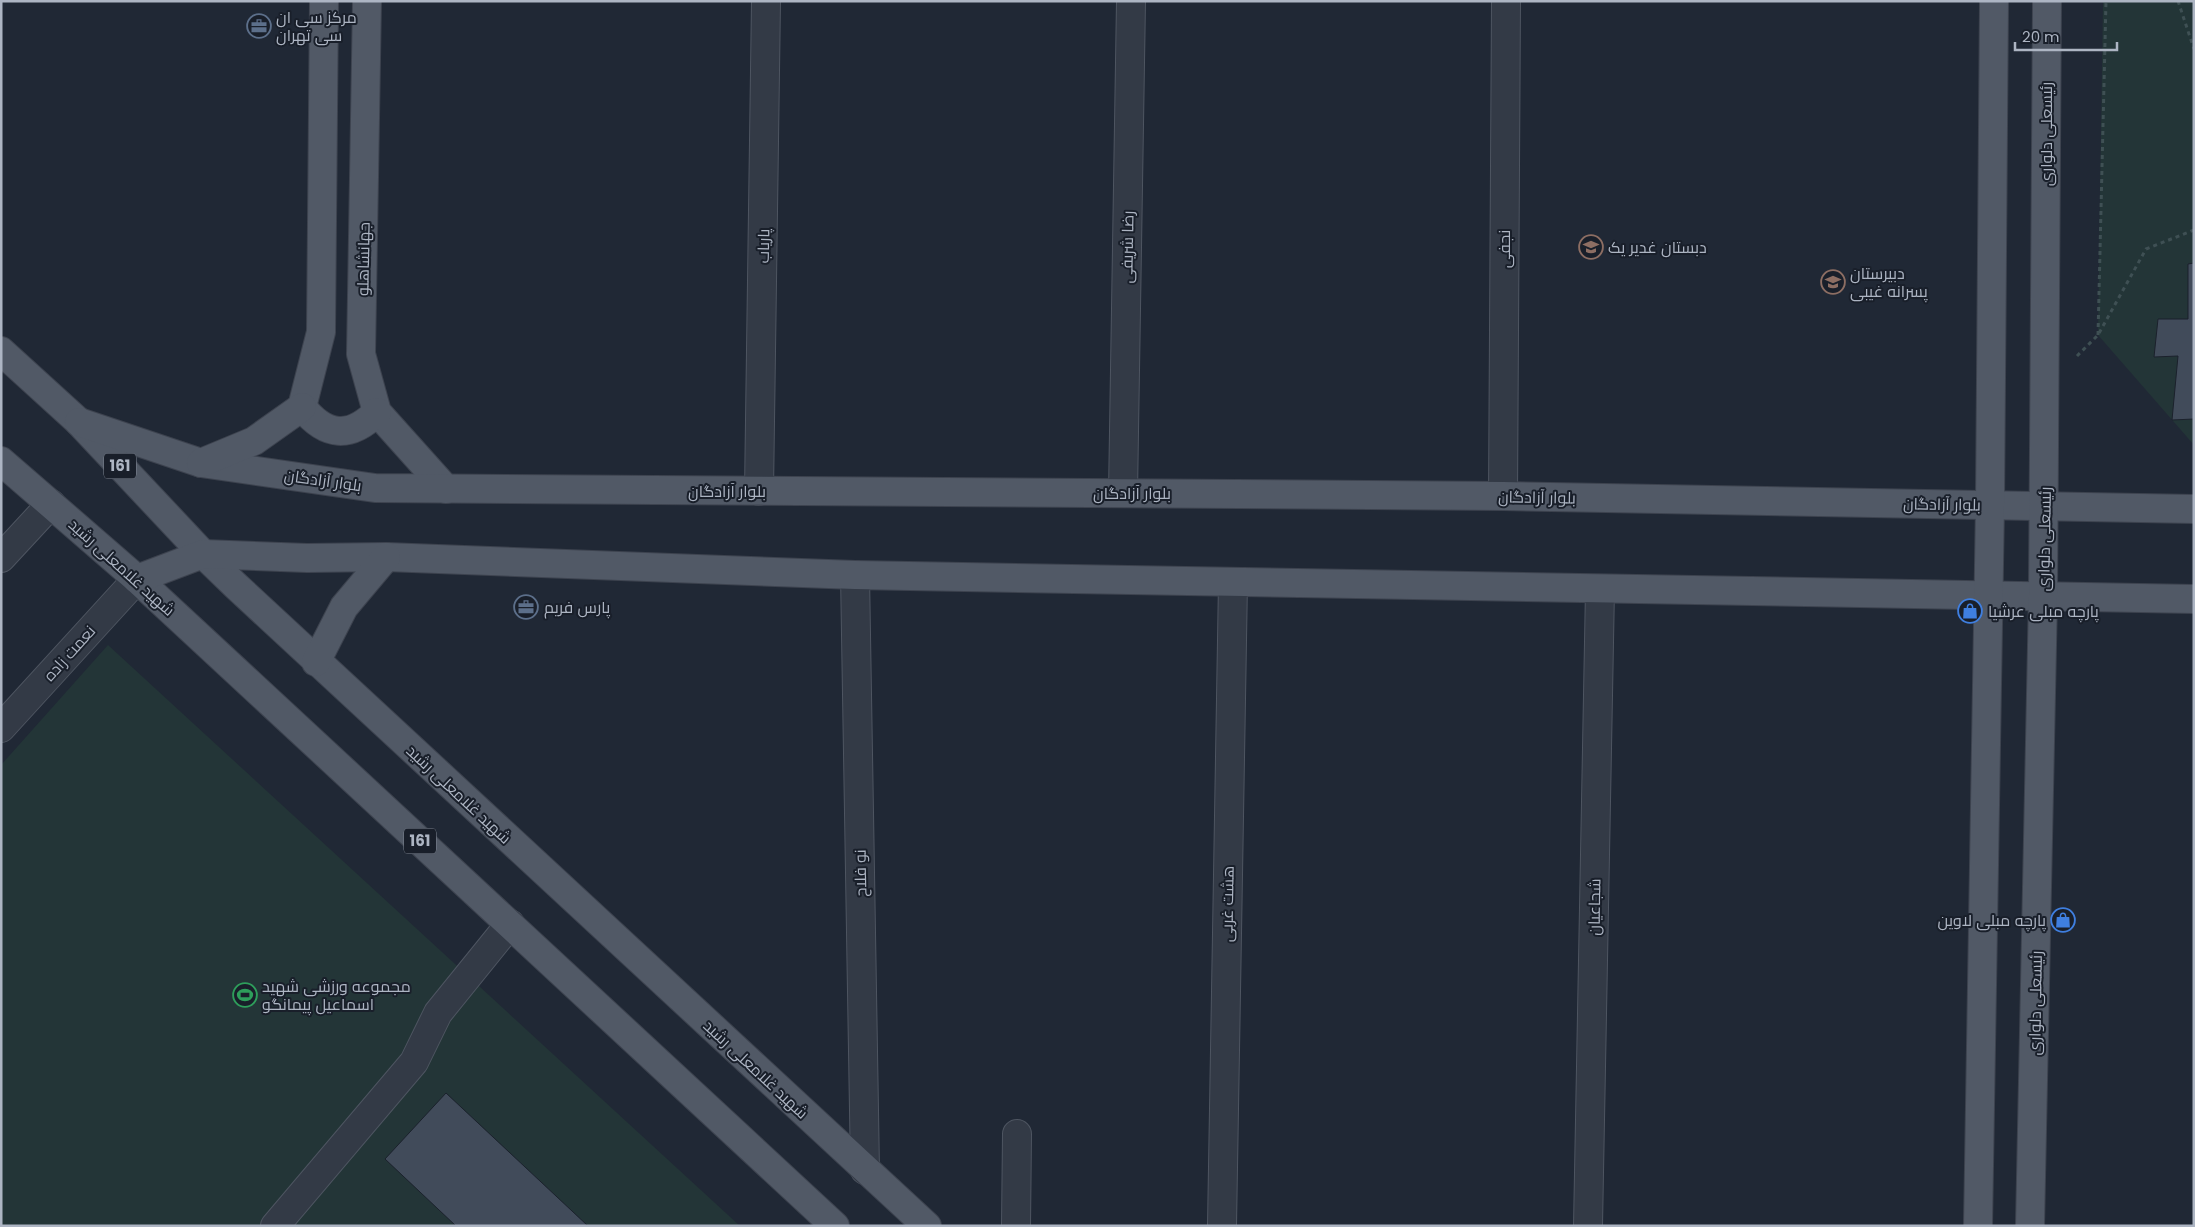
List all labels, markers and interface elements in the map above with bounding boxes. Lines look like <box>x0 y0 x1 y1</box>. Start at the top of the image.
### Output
place label: مرکز سی ان سی تهران <box>276 6 357 47</box>
office icon: مرکز سی ان سی تهران <box>246 13 272 39</box>
scale bar <box>2015 20 2118 52</box>
text: 20 m <box>2022 26 2060 47</box>
street label: رئیسعلی دلواری <box>2035 82 2058 186</box>
street label: رضا شریفی <box>1115 210 1140 284</box>
street label: جهانشاهلو <box>351 222 376 296</box>
street label: پاریاب <box>752 228 775 264</box>
street label: نجفی <box>1493 230 1516 268</box>
school or university icon: دبستان غدیر یک <box>1578 234 1604 260</box>
place label: دبستان غدیر یک <box>1608 236 1707 259</box>
place label: دبیرستان پسرانه غیبی <box>1850 262 1928 303</box>
school or university icon: دبیرستان پسرانه غیبی <box>1820 269 1846 295</box>
road number: 161 <box>104 454 136 478</box>
street label: بلوار آزادگان <box>283 464 363 497</box>
street label: بلوار آزادگان <box>688 480 766 503</box>
street label: بلوار آزادگان <box>1093 482 1171 505</box>
street label: بلوار آزادگان <box>1498 485 1576 510</box>
street label: رئیسعلی دلواری <box>2032 486 2057 592</box>
street label: بلوار آزادگان <box>1903 492 1981 517</box>
street label: شهید غلامعلی رشید <box>63 513 180 621</box>
office icon: پارس فریم <box>513 594 539 620</box>
place label: پارس فریم <box>544 596 611 619</box>
shop icon: پارچه مبلی عرشیا <box>1957 598 1983 624</box>
place label: پارچه مبلی عرشیا <box>1988 600 2100 623</box>
street label: نعمت زاده <box>38 620 101 686</box>
street label: شهید غلامعلی رشید <box>401 740 516 849</box>
road number: 161 <box>404 828 436 854</box>
street label: نو فلاح <box>849 849 872 897</box>
street label: هشت غربی <box>1215 866 1240 942</box>
street label: شجاعیان <box>1583 878 1606 936</box>
shop icon: پارچه مبلی لاوین <box>2050 907 2076 933</box>
place label: پارچه مبلی لاوین <box>1938 909 2047 932</box>
street label: رئیسعلی دلواری <box>2023 950 2048 1056</box>
place label: مجموعه ورزشی شهید اسماعیل پیمانگو <box>262 975 411 1016</box>
sports icon: مجموعه ورزشی شهید اسماعیل پیمانگو <box>232 982 258 1008</box>
street label: شهید غلامعلی رشید <box>698 1015 813 1124</box>

